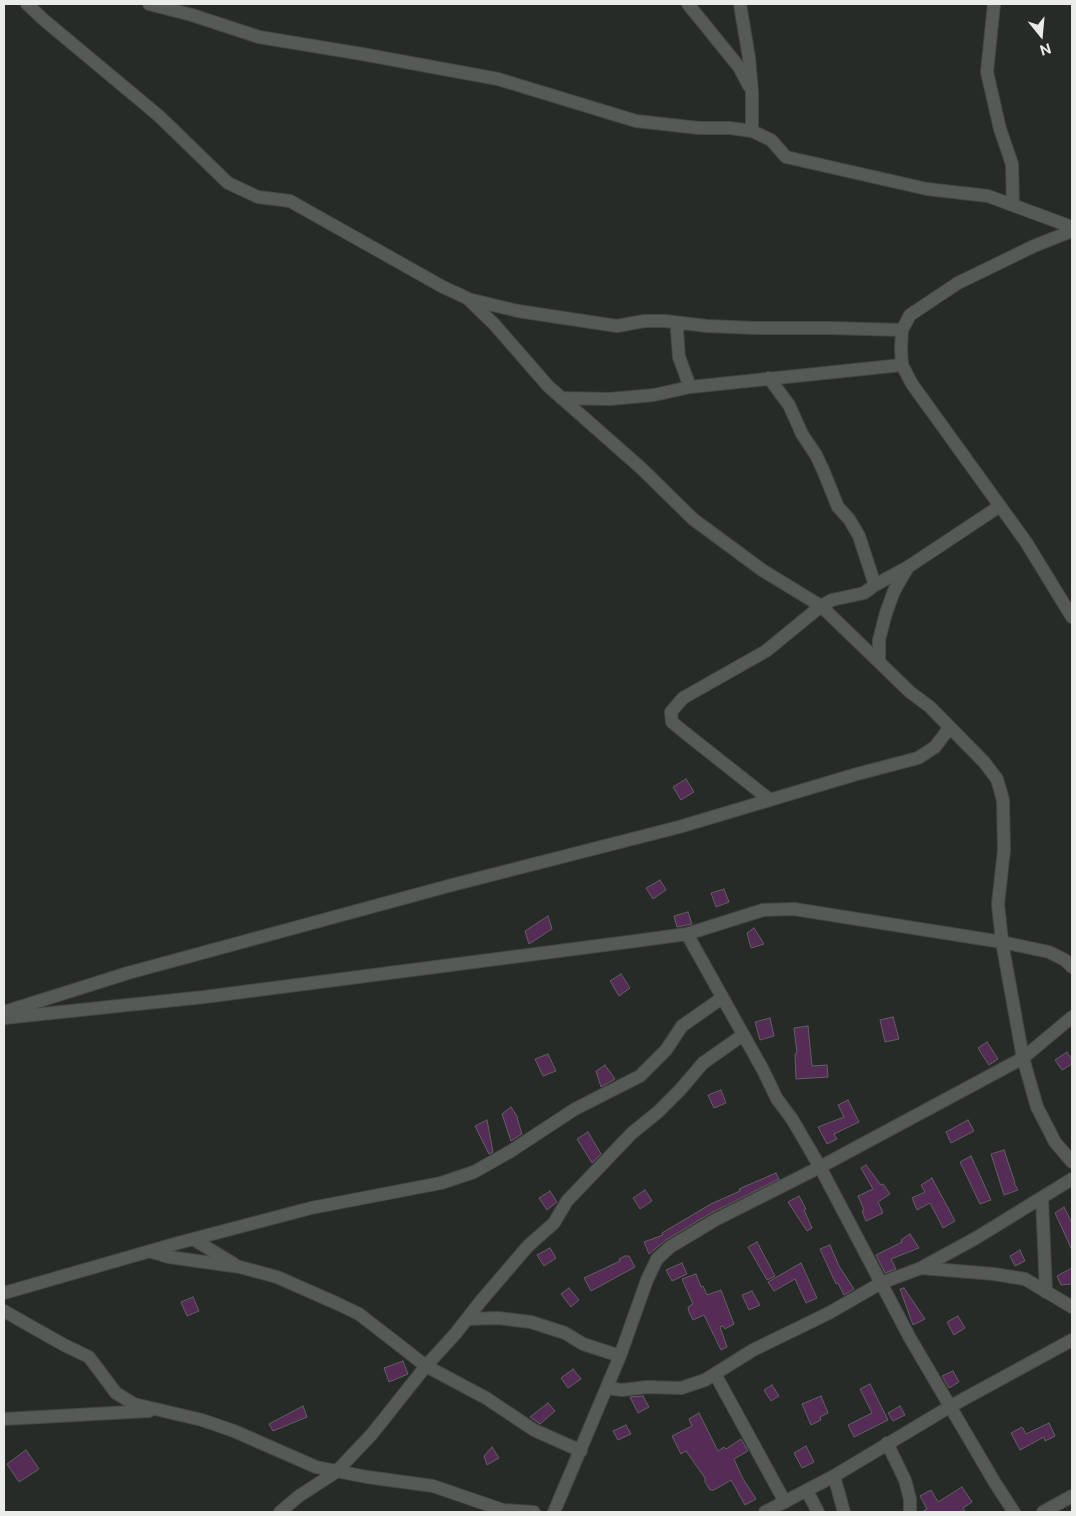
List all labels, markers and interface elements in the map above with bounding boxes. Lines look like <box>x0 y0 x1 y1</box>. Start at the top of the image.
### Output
north arrow <box>1016 10 1066 60</box>
text: N <box>1038 40 1053 59</box>

